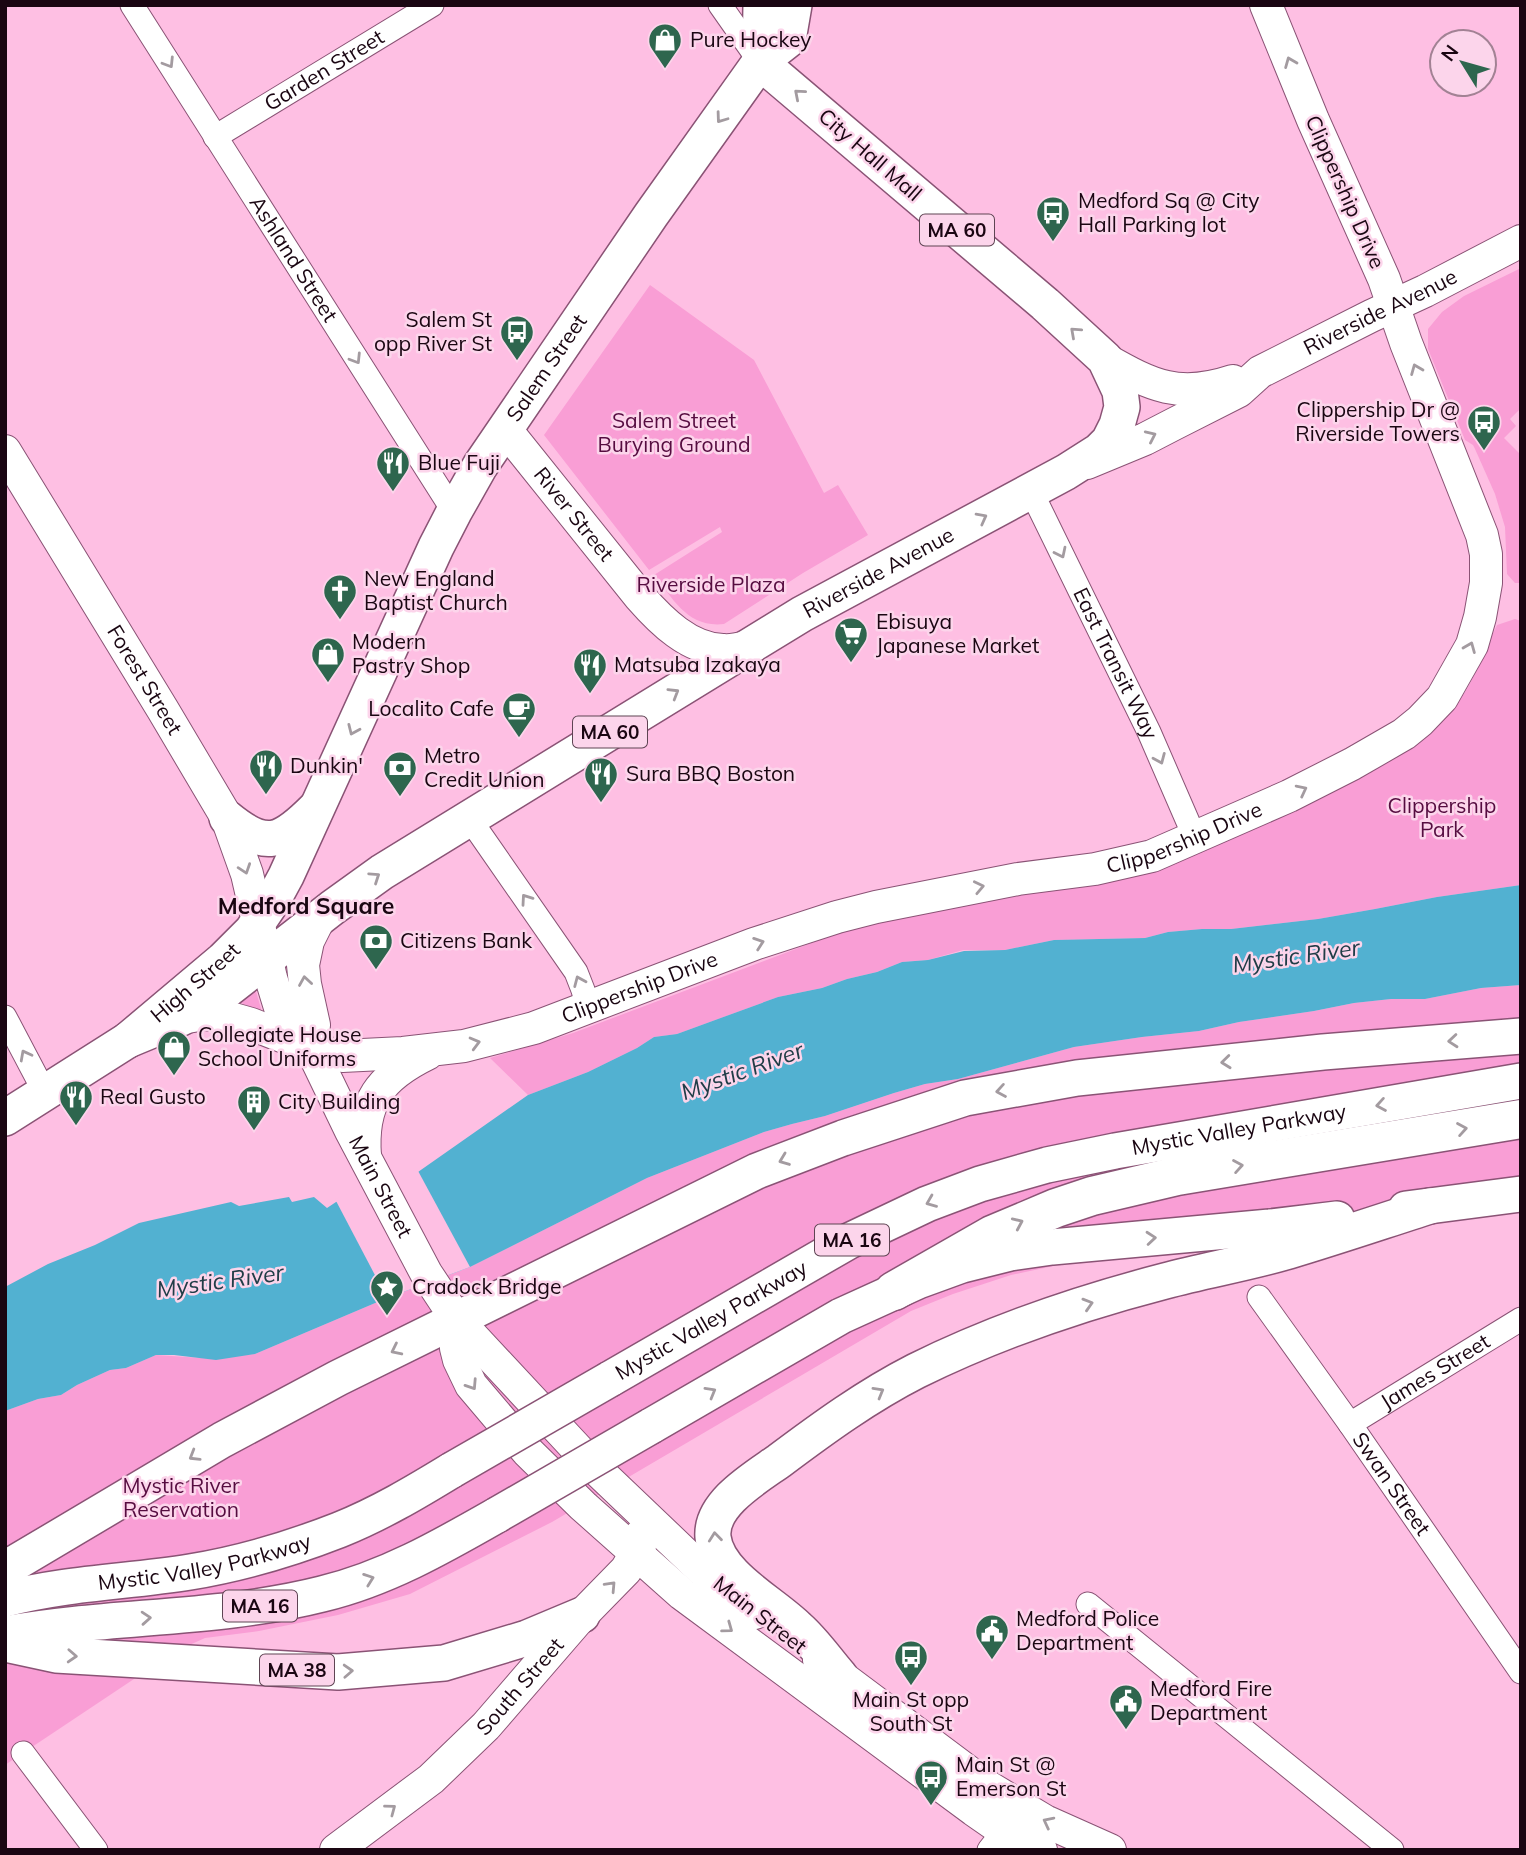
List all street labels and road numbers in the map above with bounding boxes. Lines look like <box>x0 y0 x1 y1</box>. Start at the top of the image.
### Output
street label: Garden Street <box>259 23 388 116</box>
street label: City Hall Mall <box>814 102 928 206</box>
street label: Clippership Drive <box>1300 111 1391 272</box>
street label: Ashland Street <box>245 191 344 326</box>
road number: MA 60 <box>920 214 994 246</box>
street label: Riverside Avenue <box>1299 263 1461 360</box>
street label: Salem Street <box>500 309 592 426</box>
street label: River Street <box>529 461 620 566</box>
street label: Riverside Avenue <box>798 521 958 623</box>
street label: East Transit Way <box>1068 583 1164 743</box>
street label: Forest Street <box>102 620 189 739</box>
road number: MA 60 <box>573 716 647 748</box>
street label: Clippership Drive <box>1104 796 1266 878</box>
street label: High Street <box>145 937 245 1028</box>
street label: Clippership Drive <box>558 945 721 1028</box>
street label: Mystic Valley Parkway <box>1130 1097 1348 1160</box>
street label: Main Street <box>344 1131 419 1242</box>
road number: MA 16 <box>815 1224 889 1256</box>
street label: Mystic Valley Parkway <box>610 1254 811 1385</box>
street label: James Street <box>1375 1327 1494 1414</box>
street label: Swan Street <box>1347 1427 1437 1540</box>
street label: Mystic Valley Parkway <box>96 1527 314 1595</box>
street label: Main Street <box>709 1570 813 1659</box>
road number: MA 16 <box>223 1590 297 1622</box>
street label: South Street <box>470 1632 569 1740</box>
road number: MA 38 <box>260 1654 334 1686</box>

